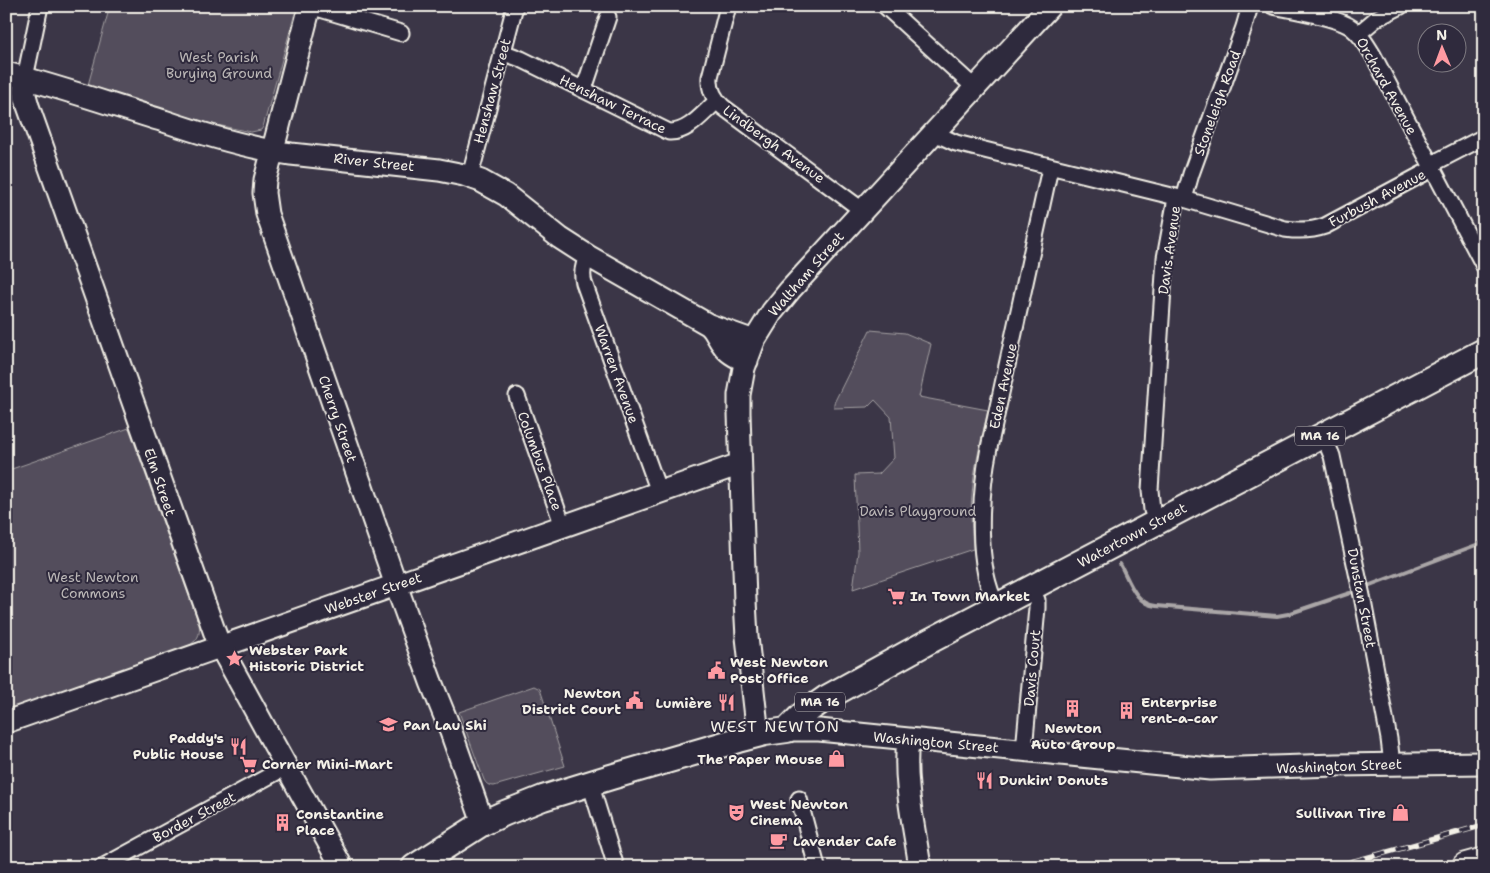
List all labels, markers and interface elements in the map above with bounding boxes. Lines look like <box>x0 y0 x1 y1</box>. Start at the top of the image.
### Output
north arrow <box>1418 22 1468 72</box>
text: N <box>1436 26 1447 44</box>
street label: Orchard Avenue <box>1353 34 1421 138</box>
street label: Henshaw Street <box>469 36 515 146</box>
park label: West Parish Burying Ground <box>166 48 272 82</box>
street label: Stoneleigh Road <box>1190 48 1244 158</box>
street label: Henshaw Terrace <box>557 70 669 138</box>
street label: Lindbergh Avenue <box>719 101 829 187</box>
street label: River Street <box>333 149 415 175</box>
street label: Furbush Avenue <box>1325 165 1429 231</box>
street label: Davis Avenue <box>1154 204 1184 295</box>
street label: Waltham Street <box>764 228 848 320</box>
street label: Warren Avenue <box>591 322 643 426</box>
street label: Eden Avenue <box>985 341 1021 431</box>
street label: Cherry Street <box>315 373 361 465</box>
street label: Columbus Place <box>514 409 566 513</box>
road number: MA 16 <box>1295 426 1345 446</box>
street label: Elm Street <box>140 446 180 518</box>
street label: Watertown Street <box>1074 499 1190 571</box>
park label: Davis Playground <box>860 502 977 520</box>
street label: Dunstan Street <box>1343 547 1381 649</box>
park label: West Newton Commons <box>47 568 139 602</box>
street label: Webster Street <box>322 568 424 618</box>
supermarket icon: In Town Market <box>886 586 906 606</box>
place label: In Town Market <box>910 587 1030 605</box>
street label: Davis Court <box>1020 629 1044 707</box>
place label: Webster Park Historic District <box>249 641 364 675</box>
place icon: Webster Park Historic District <box>225 648 245 668</box>
place label: West Newton Post Office <box>730 653 828 687</box>
public building icon: West Newton Post Office <box>706 660 726 680</box>
place label: Newton District Court <box>522 684 621 718</box>
public building icon: Newton District Court <box>625 691 645 711</box>
road number: MA 16 <box>795 692 845 712</box>
restaurant icon: Lumière <box>716 693 736 713</box>
place label: Enterprise rent-a-car <box>1141 693 1219 727</box>
place label: Lumière <box>656 694 712 712</box>
building icon: Newton Auto Group <box>1063 698 1083 718</box>
building icon: Enterprise rent-a-car <box>1117 700 1137 720</box>
school or university icon: Pan Lau Shi <box>379 715 399 735</box>
place label: Pan Lau Shi <box>403 716 487 734</box>
district label: WEST NEWTON <box>710 716 840 737</box>
place label: Newton Auto Group <box>1031 719 1115 753</box>
street label: Washington Street <box>872 728 1000 756</box>
place label: Paddy's Public House <box>133 729 224 763</box>
restaurant icon: Paddy's Public House <box>228 736 248 756</box>
shop icon: The Paper Mouse <box>827 749 847 769</box>
place label: The Paper Mouse <box>697 750 823 768</box>
supermarket icon: Corner Mini-Mart <box>238 754 258 774</box>
place label: Corner Mini-Mart <box>262 755 393 773</box>
street label: Washington Street <box>1276 755 1402 777</box>
restaurant icon: Dunkin' Donuts <box>975 770 995 790</box>
place label: Dunkin' Donuts <box>999 771 1108 789</box>
street label: Border Street <box>149 788 239 846</box>
place label: West Newton Cinema <box>750 795 848 829</box>
theatre icon: West Newton Cinema <box>726 802 746 822</box>
shop icon: Sullivan Tire <box>1390 803 1410 823</box>
place label: Sullivan Tire <box>1296 804 1386 822</box>
place label: Constantine Place <box>296 805 384 839</box>
building icon: Constantine Place <box>272 812 292 832</box>
cafe icon: Lavender Cafe <box>769 831 789 851</box>
place label: Lavender Cafe <box>793 832 897 850</box>

